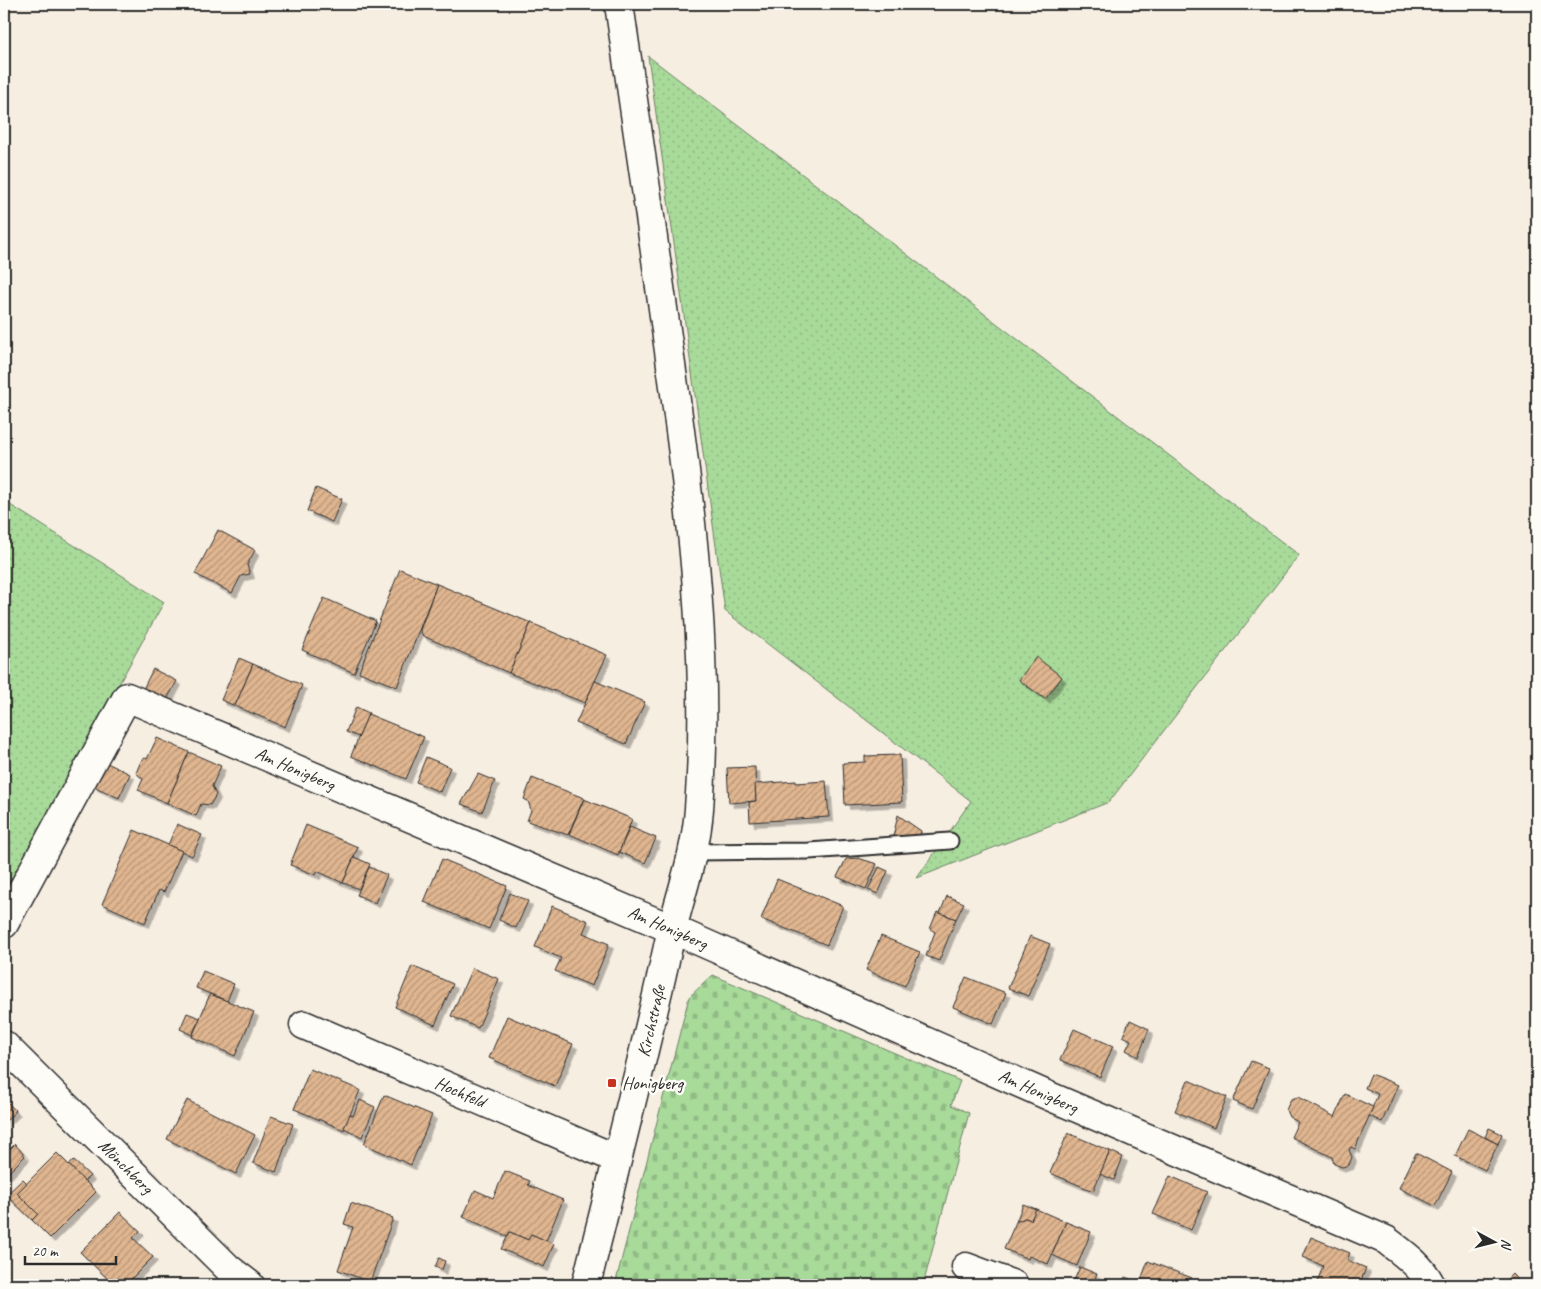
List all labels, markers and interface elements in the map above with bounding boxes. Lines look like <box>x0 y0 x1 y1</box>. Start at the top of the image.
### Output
street label: Am Honigberg <box>252 742 340 796</box>
street label: Am Honigberg <box>625 901 712 955</box>
street label: Kirchstraße <box>632 982 670 1059</box>
street label: Am Honigberg <box>995 1064 1083 1119</box>
street label: Hochfeld <box>432 1071 491 1113</box>
place label: Honigberg <box>622 1072 685 1094</box>
marker: Honigberg <box>606 1077 618 1089</box>
street label: Mönchberg <box>94 1134 159 1199</box>
north arrow <box>1468 1216 1518 1266</box>
scale bar <box>25 1234 116 1266</box>
text: N <box>1497 1238 1515 1251</box>
text: 20 m <box>32 1242 59 1261</box>

